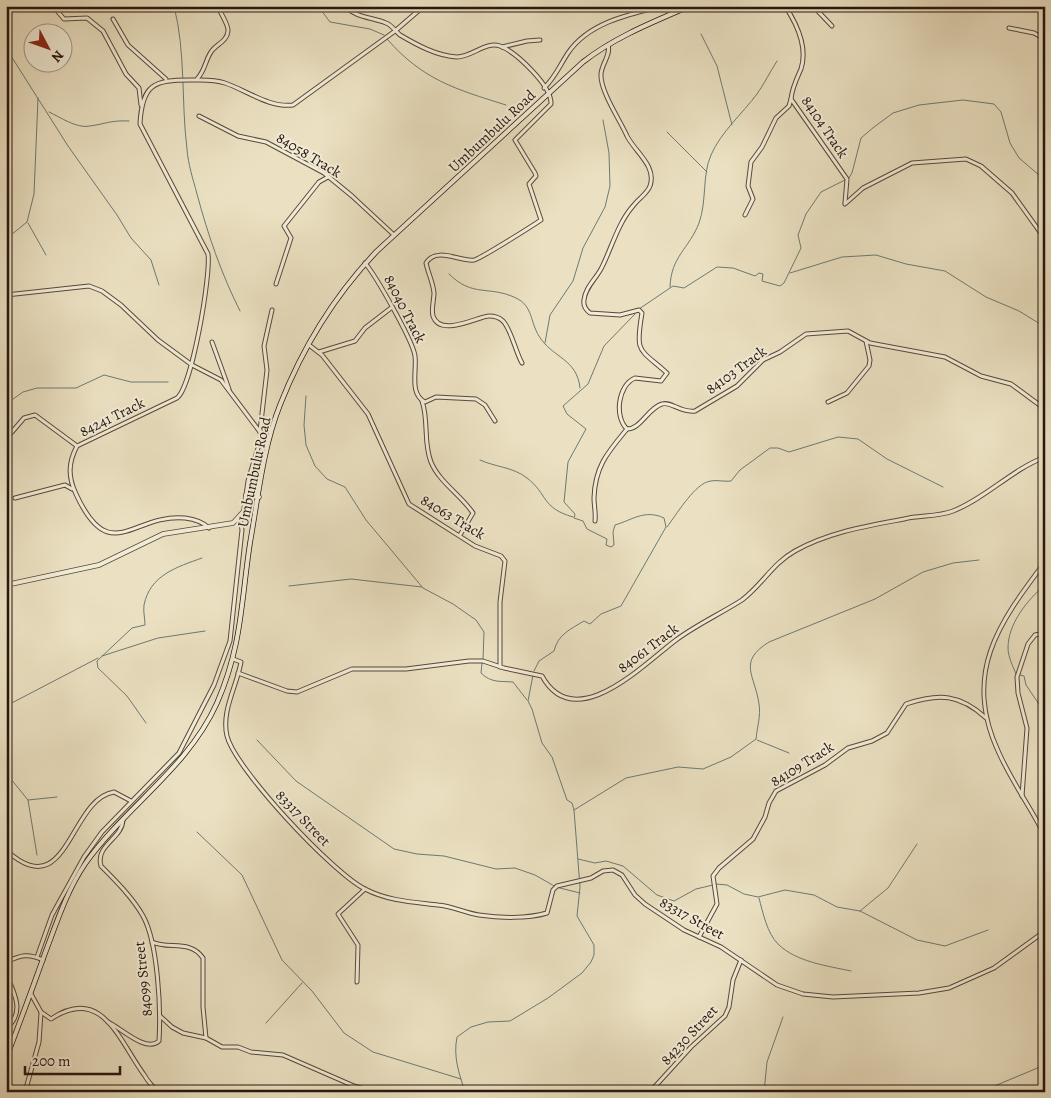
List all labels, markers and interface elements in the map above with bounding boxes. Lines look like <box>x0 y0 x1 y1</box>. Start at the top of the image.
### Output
north arrow <box>22 22 72 72</box>
text: N <box>47 46 68 66</box>
street label: Umbumbulu Road <box>444 85 541 177</box>
street label: 84104 Track <box>797 92 853 163</box>
street label: 84058 Track <box>273 128 346 183</box>
street label: 84040 Track <box>379 272 431 347</box>
street label: 84103 Track <box>702 341 771 399</box>
street label: 84241 Track <box>76 392 148 441</box>
street label: Umbumbulu Road <box>233 414 276 529</box>
street label: 84063 Track <box>417 490 490 544</box>
street label: 84061 Track <box>614 618 683 677</box>
street label: 84109 Track <box>767 736 838 791</box>
street label: 83317 Street <box>271 785 335 851</box>
street label: 83317 Street <box>656 892 728 944</box>
street label: 84099 Street <box>129 940 157 1018</box>
street label: 84230 Street <box>656 1001 722 1069</box>
scale bar <box>25 1043 120 1075</box>
text: 200 m <box>32 1051 71 1071</box>

